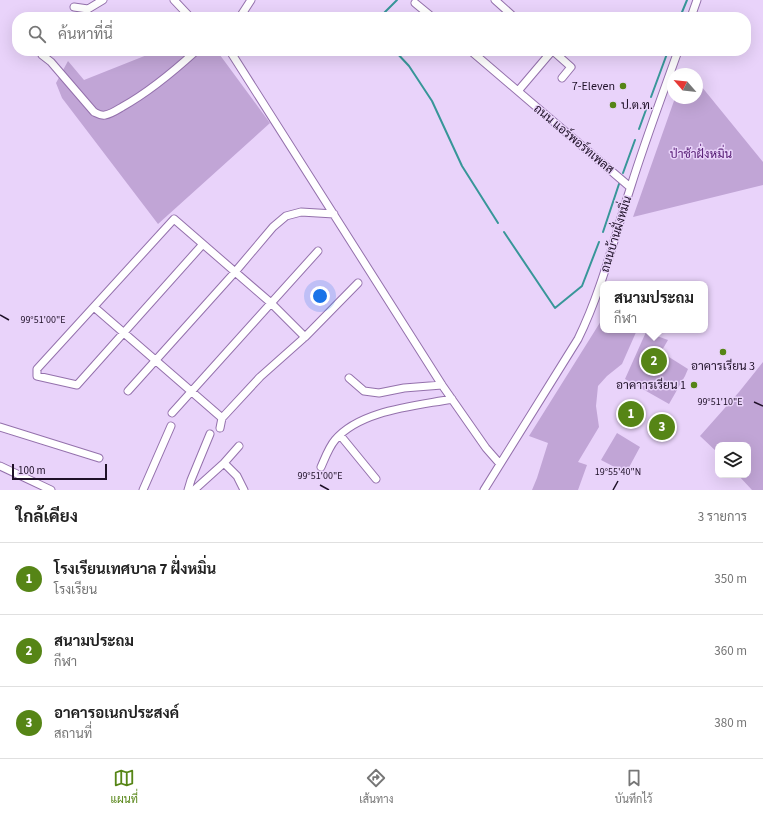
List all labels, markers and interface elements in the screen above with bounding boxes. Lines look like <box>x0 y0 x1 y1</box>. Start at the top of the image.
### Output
search box <box>12 12 751 56</box>
icon: search <box>26 23 48 45</box>
text: ค้นหาที่นี่ <box>58 24 113 45</box>
north arrow <box>667 68 703 104</box>
place label: 7-Eleven <box>572 78 615 95</box>
marker: 7-Eleven <box>618 81 628 91</box>
place label: ป.ต.ท. <box>621 97 653 114</box>
marker: ป.ต.ท. <box>608 100 618 110</box>
street label: ถนน แอร์พอร์ทเพลส <box>530 101 618 178</box>
park label: ป่าช้าฝั่งหมิ่น <box>670 143 733 163</box>
street label: ถนนบ้านฝั่งหมิ่น <box>594 193 636 274</box>
popup <box>600 281 708 333</box>
your location <box>310 286 330 306</box>
text: สนามประถม <box>614 288 694 309</box>
text: กีฬา <box>614 310 637 328</box>
text: 99°51'00"E <box>20 313 66 327</box>
pin: 2 <box>641 346 667 376</box>
marker: อาคารเรียน 3 <box>718 347 728 357</box>
place label: อาคารเรียน 3 <box>691 358 755 375</box>
place label: อาคาารเรียน 1 <box>616 377 686 394</box>
marker: อาคาารเรียน 1 <box>689 380 699 390</box>
text: 99°51'10"E <box>697 395 743 409</box>
pin: 1 <box>618 399 644 429</box>
pin: 3 <box>649 412 675 442</box>
map controls <box>715 442 751 478</box>
button: layers <box>715 442 751 478</box>
scale bar <box>12 462 107 481</box>
text: 100 m <box>18 463 46 478</box>
text: 19°55'40"N <box>595 465 641 479</box>
text: 99°51'00"E <box>297 469 343 483</box>
text: ใกล้เคียง <box>16 505 78 529</box>
text: 3 รายการ <box>698 508 747 526</box>
text: โรงเรียนเทศบาล 7 ฝั่งหมิ่น <box>54 559 216 580</box>
text: 1 <box>26 570 32 588</box>
text: 350 m <box>714 570 747 588</box>
text: โรงเรียน <box>54 581 97 599</box>
text: สนามประถม <box>54 631 134 652</box>
text: 2 <box>26 642 32 660</box>
text: 360 m <box>714 642 747 660</box>
text: กีฬา <box>54 653 77 671</box>
text: อาคารอเนกประสงค์ <box>54 703 179 724</box>
text: 3 <box>26 714 32 732</box>
text: 380 m <box>714 714 747 732</box>
text: สถานที่ <box>54 725 92 743</box>
tab: แผนที่ <box>111 767 138 807</box>
tab: เส้นทาง <box>359 767 394 807</box>
tab: บันทึกไว้ <box>615 767 652 807</box>

